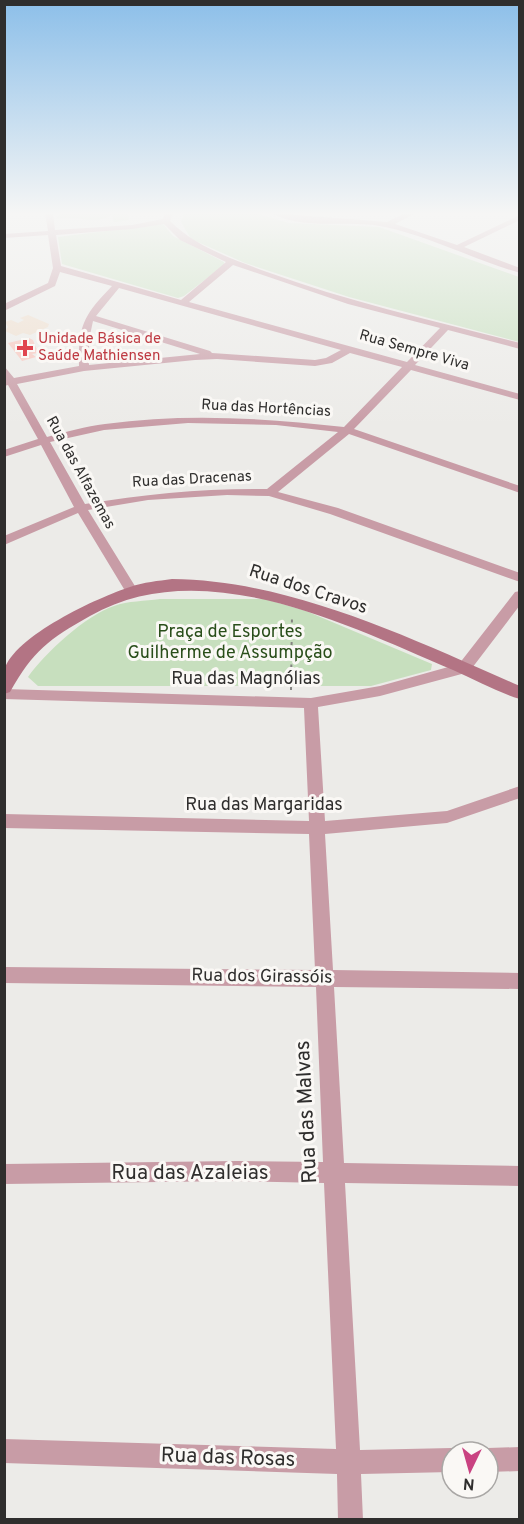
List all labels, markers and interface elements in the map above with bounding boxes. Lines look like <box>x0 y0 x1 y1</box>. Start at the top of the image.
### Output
street label: Rua Sempre Viva <box>357 326 471 376</box>
place label: Unidade Básica de Saúde Mathiensen <box>38 330 161 366</box>
marker: Unidade Básica de Saúde Mathiensen <box>16 339 34 357</box>
street label: Rua das Hortências <box>201 396 331 422</box>
street label: Rua das Alfazemas <box>41 413 119 533</box>
street label: Rua das Dracenas <box>132 467 252 493</box>
street label: Rua dos Cravos <box>246 560 370 620</box>
park label: Praça de Esportes Guilherme de Assumpção <box>127 621 333 665</box>
street label: Rua das Magnólias <box>171 668 321 691</box>
street label: Rua das Margaridas <box>185 794 343 817</box>
street label: Rua dos Girassóis <box>191 964 333 990</box>
street label: Rua das Malvas <box>290 1040 324 1184</box>
street label: Rua das Azaleias <box>111 1160 269 1187</box>
north arrow <box>440 1440 500 1500</box>
street label: Rua das Rosas <box>160 1442 296 1474</box>
text: N <box>462 1472 475 1493</box>

